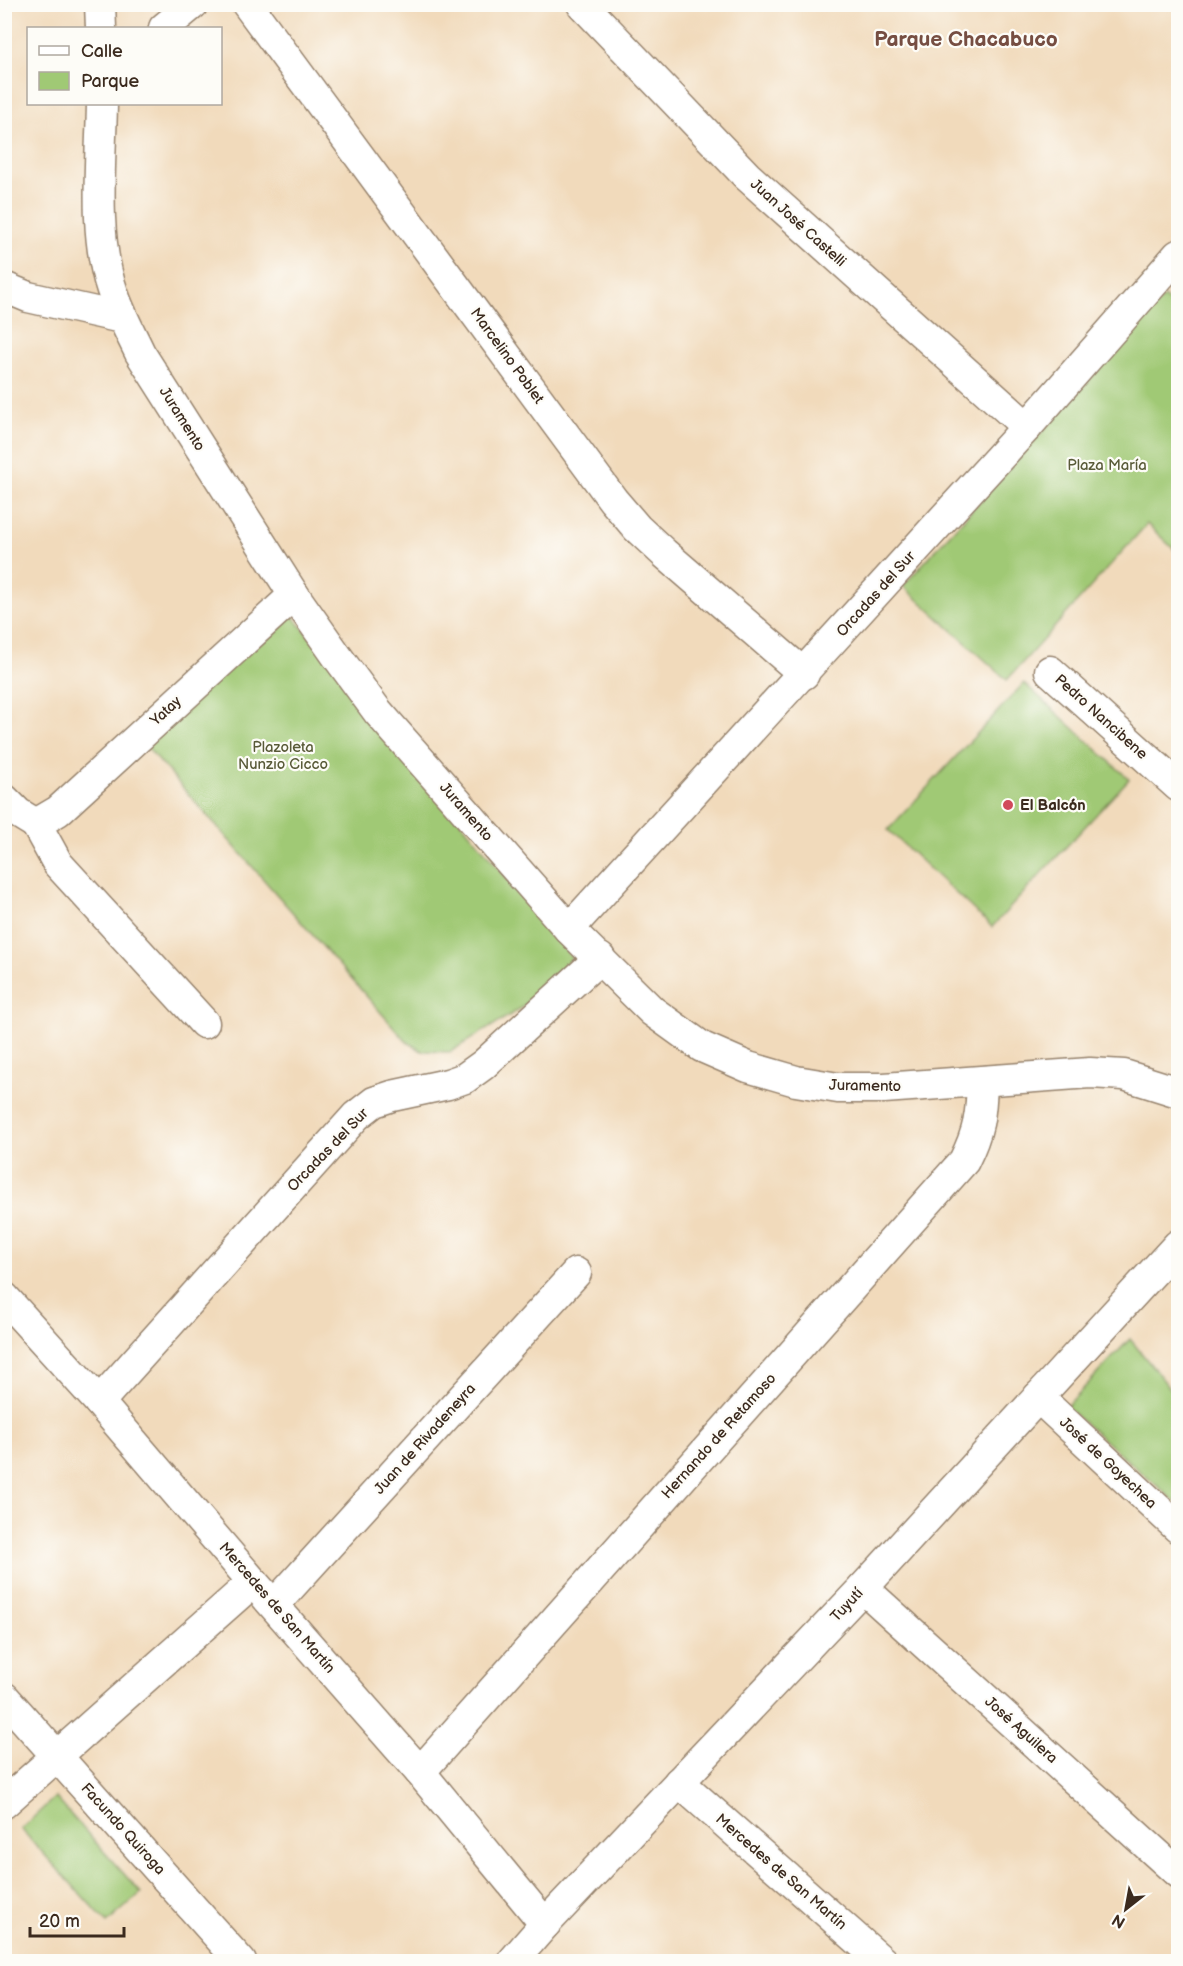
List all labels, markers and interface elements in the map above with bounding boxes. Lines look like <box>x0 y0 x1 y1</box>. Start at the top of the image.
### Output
legend <box>27 27 222 105</box>
district label: Parque Chacabuco <box>874 27 1058 52</box>
text: Calle <box>81 41 123 62</box>
text: Parque <box>81 71 139 92</box>
street label: Juan José Castelli <box>746 175 850 271</box>
street label: Marcelino Poblet <box>466 304 548 408</box>
street label: Juramento <box>155 383 209 455</box>
park label: Plaza María <box>1067 456 1147 475</box>
street label: Orcadas del Sur <box>832 547 920 641</box>
street label: Pedro Nancibene <box>1051 670 1151 764</box>
street label: Yatay <box>146 692 186 731</box>
park label: Plazoleta Nunzio Cicco <box>238 738 328 774</box>
street label: Juramento <box>435 779 497 845</box>
place label: El Balcón <box>1020 796 1086 815</box>
marker: El Balcón <box>1001 798 1015 812</box>
street label: Juramento <box>829 1076 901 1096</box>
street label: Orcadas del Sur <box>283 1104 373 1196</box>
street label: Hernando de Retamoso <box>658 1369 780 1503</box>
street label: Juan de Rivadeneyra <box>370 1380 480 1498</box>
street label: José de Goyechea <box>1055 1413 1161 1513</box>
street label: Mercedes de San Martín <box>215 1538 339 1678</box>
street label: Tuyutí <box>827 1584 868 1626</box>
street label: José Aguilera <box>981 1692 1061 1768</box>
street label: Facundo Quiroga <box>77 1779 169 1879</box>
street label: Mercedes de San Martín <box>711 1810 851 1934</box>
north arrow <box>1096 1879 1156 1939</box>
scale bar <box>30 1900 124 1938</box>
text: N <box>1109 1909 1129 1932</box>
text: 20 m <box>39 1911 80 1932</box>

